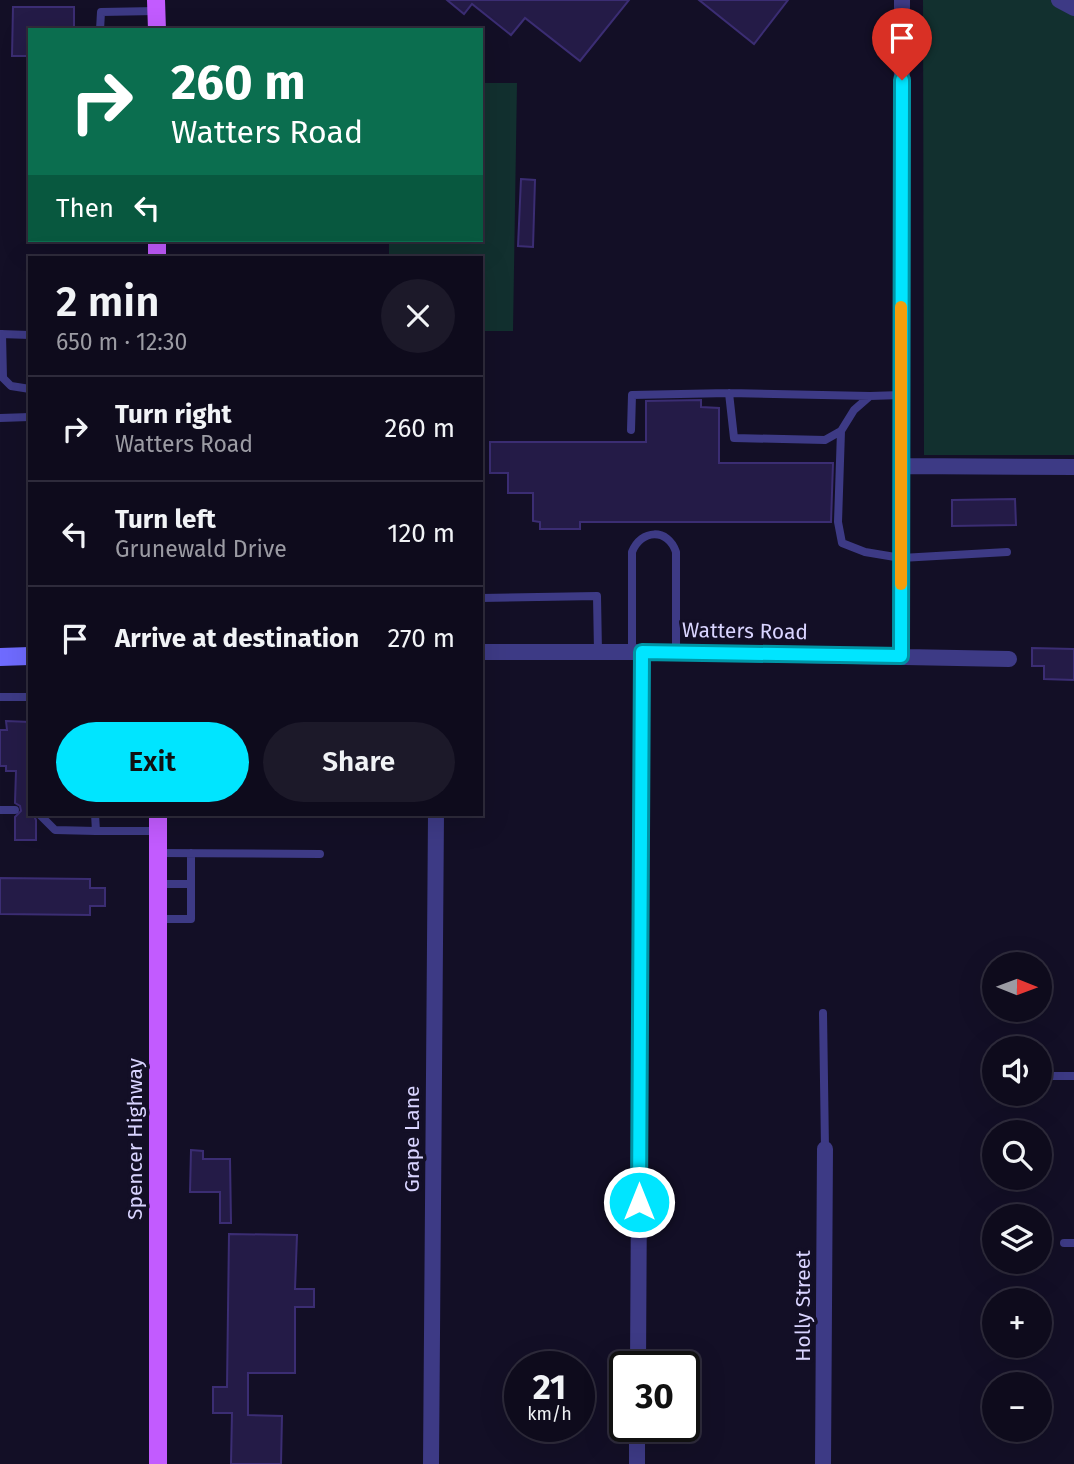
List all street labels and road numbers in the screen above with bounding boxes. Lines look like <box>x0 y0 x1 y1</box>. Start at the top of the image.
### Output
street label: Watters Road <box>682 617 808 645</box>
street label: Spencer Highway <box>122 1057 148 1220</box>
street label: Grape Lane <box>399 1086 425 1192</box>
street label: Holly Street <box>790 1250 816 1362</box>

